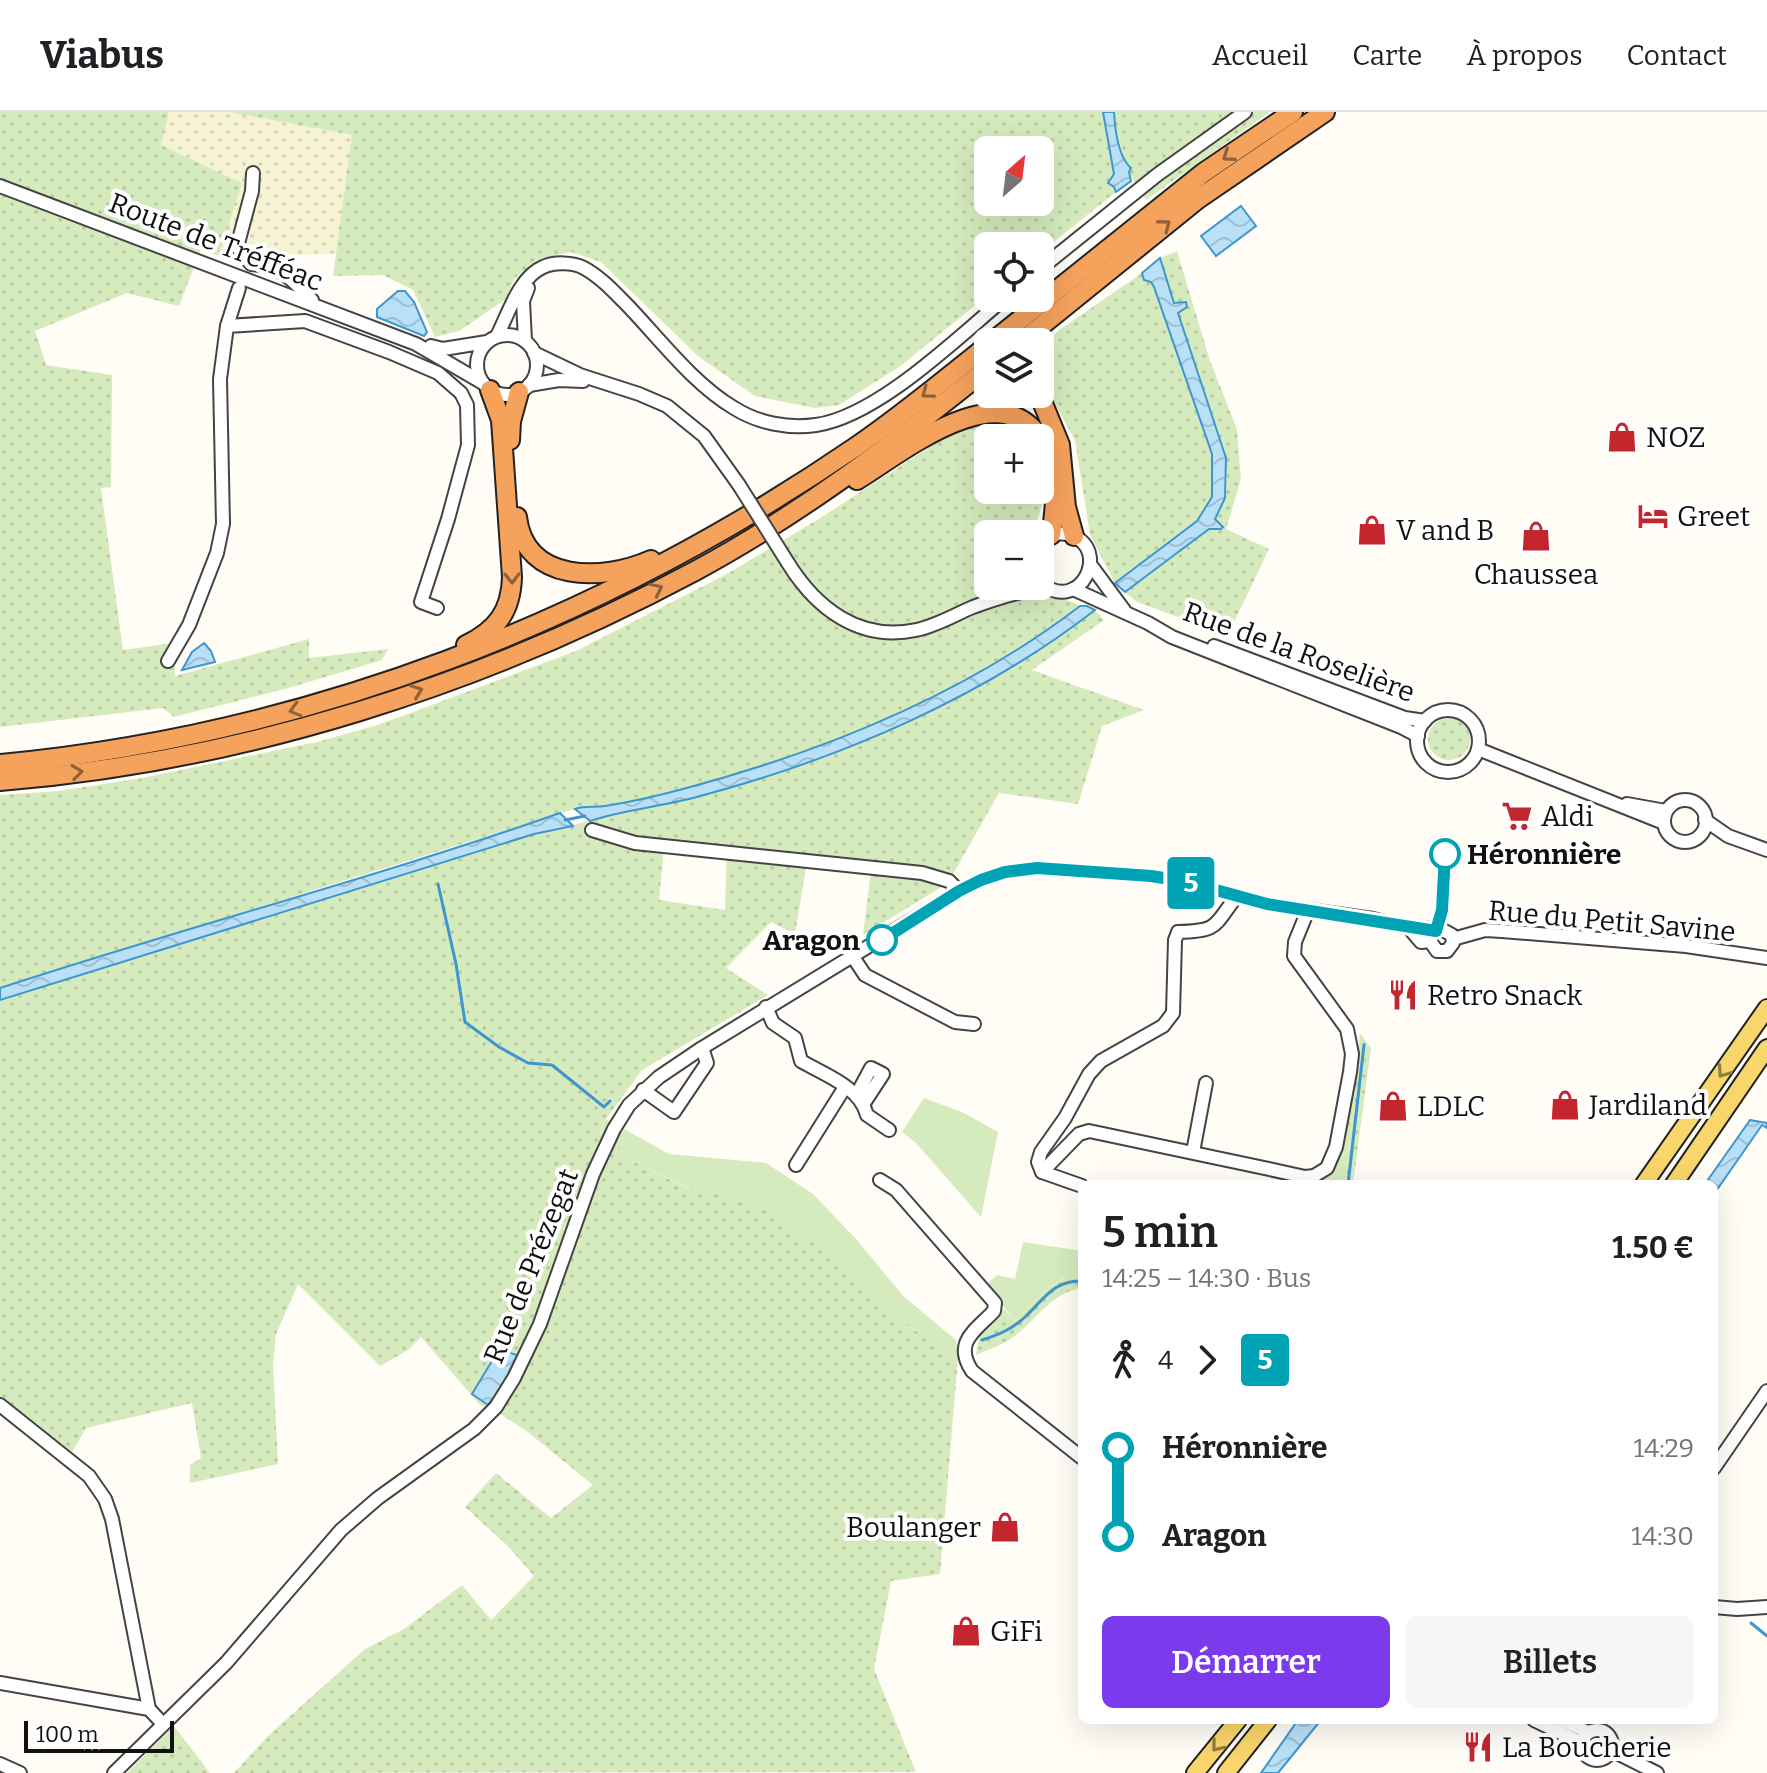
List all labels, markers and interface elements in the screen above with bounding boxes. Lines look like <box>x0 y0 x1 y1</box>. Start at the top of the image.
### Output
text: Viabus <box>40 32 164 78</box>
text: Accueil <box>1212 39 1308 72</box>
text: Carte <box>1352 39 1422 72</box>
text: À propos <box>1466 39 1583 72</box>
text: Contact <box>1627 39 1727 72</box>
north arrow <box>974 136 1054 216</box>
map controls <box>974 136 1054 600</box>
one-way arrow <box>1223 146 1237 161</box>
street label: Route de Tréfféac <box>105 186 327 298</box>
one-way arrow <box>1156 220 1170 235</box>
button: locate <box>974 232 1054 312</box>
button: layers <box>974 328 1054 408</box>
one-way arrow <box>921 384 936 398</box>
shop icon: NOZ <box>1605 420 1639 454</box>
place label: NOZ <box>1646 421 1705 454</box>
button: + <box>974 424 1054 504</box>
hotel icon: Greet <box>1636 499 1670 533</box>
place label: Greet <box>1677 500 1750 533</box>
shop icon: V and B <box>1355 513 1389 547</box>
place label: V and B <box>1396 514 1494 547</box>
shop icon: Chaussea <box>1519 519 1553 553</box>
button: − <box>974 520 1054 600</box>
place label: Chaussea <box>1474 558 1598 591</box>
one-way arrow <box>503 572 520 585</box>
one-way arrow <box>648 583 663 599</box>
street label: Rue de la Roselière <box>1179 595 1419 709</box>
one-way arrow <box>410 684 424 700</box>
one-way arrow <box>288 701 302 717</box>
one-way arrow <box>71 764 84 781</box>
supermarket icon: Aldi <box>1500 799 1534 833</box>
place label: Aldi <box>1541 800 1594 833</box>
place label: Héronnière <box>1467 838 1622 871</box>
marker: Héronnière <box>1430 839 1460 869</box>
line badge: 5 <box>1165 857 1217 909</box>
text: 5 <box>1183 866 1199 899</box>
street label: Rue du Petit Savine <box>1487 894 1737 948</box>
place label: Aragon <box>762 924 860 957</box>
marker: Aragon <box>867 925 897 955</box>
restaurant icon: Retro Snack <box>1386 978 1420 1012</box>
place label: Retro Snack <box>1427 979 1582 1012</box>
one-way arrow <box>1718 1064 1733 1078</box>
shop icon: Jardiland <box>1548 1088 1582 1122</box>
shop icon: LDLC <box>1376 1089 1410 1123</box>
place label: Jardiland <box>1588 1089 1707 1122</box>
place label: LDLC <box>1417 1090 1485 1123</box>
street label: Rue de Prézegat <box>477 1164 585 1368</box>
text: 5 min <box>1102 1206 1218 1259</box>
text: 1.50 € <box>1612 1230 1694 1266</box>
text: 14:25 – 14:30 · Bus <box>1102 1263 1311 1294</box>
icon: walk <box>1102 1338 1146 1382</box>
icon: forward <box>1185 1338 1229 1382</box>
text: 5 <box>1257 1343 1273 1376</box>
text: 4 <box>1158 1345 1173 1376</box>
text: Héronnière <box>1162 1430 1328 1466</box>
text: 14:29 <box>1633 1433 1694 1464</box>
shop icon: Boulanger <box>988 1510 1022 1544</box>
place label: Boulanger <box>846 1511 981 1544</box>
text: Aragon <box>1162 1518 1267 1554</box>
text: 14:30 <box>1631 1521 1694 1552</box>
shop icon: GiFi <box>949 1614 983 1648</box>
place label: GiFi <box>990 1615 1043 1648</box>
button: Démarrer <box>1102 1616 1390 1708</box>
button: Billets <box>1406 1616 1694 1708</box>
scale bar <box>24 1717 174 1753</box>
text: 100 m <box>36 1721 99 1748</box>
restaurant icon: La Boucherie <box>1461 1730 1495 1764</box>
place label: La Boucherie <box>1502 1731 1671 1764</box>
one-way arrow <box>1212 1737 1226 1752</box>

